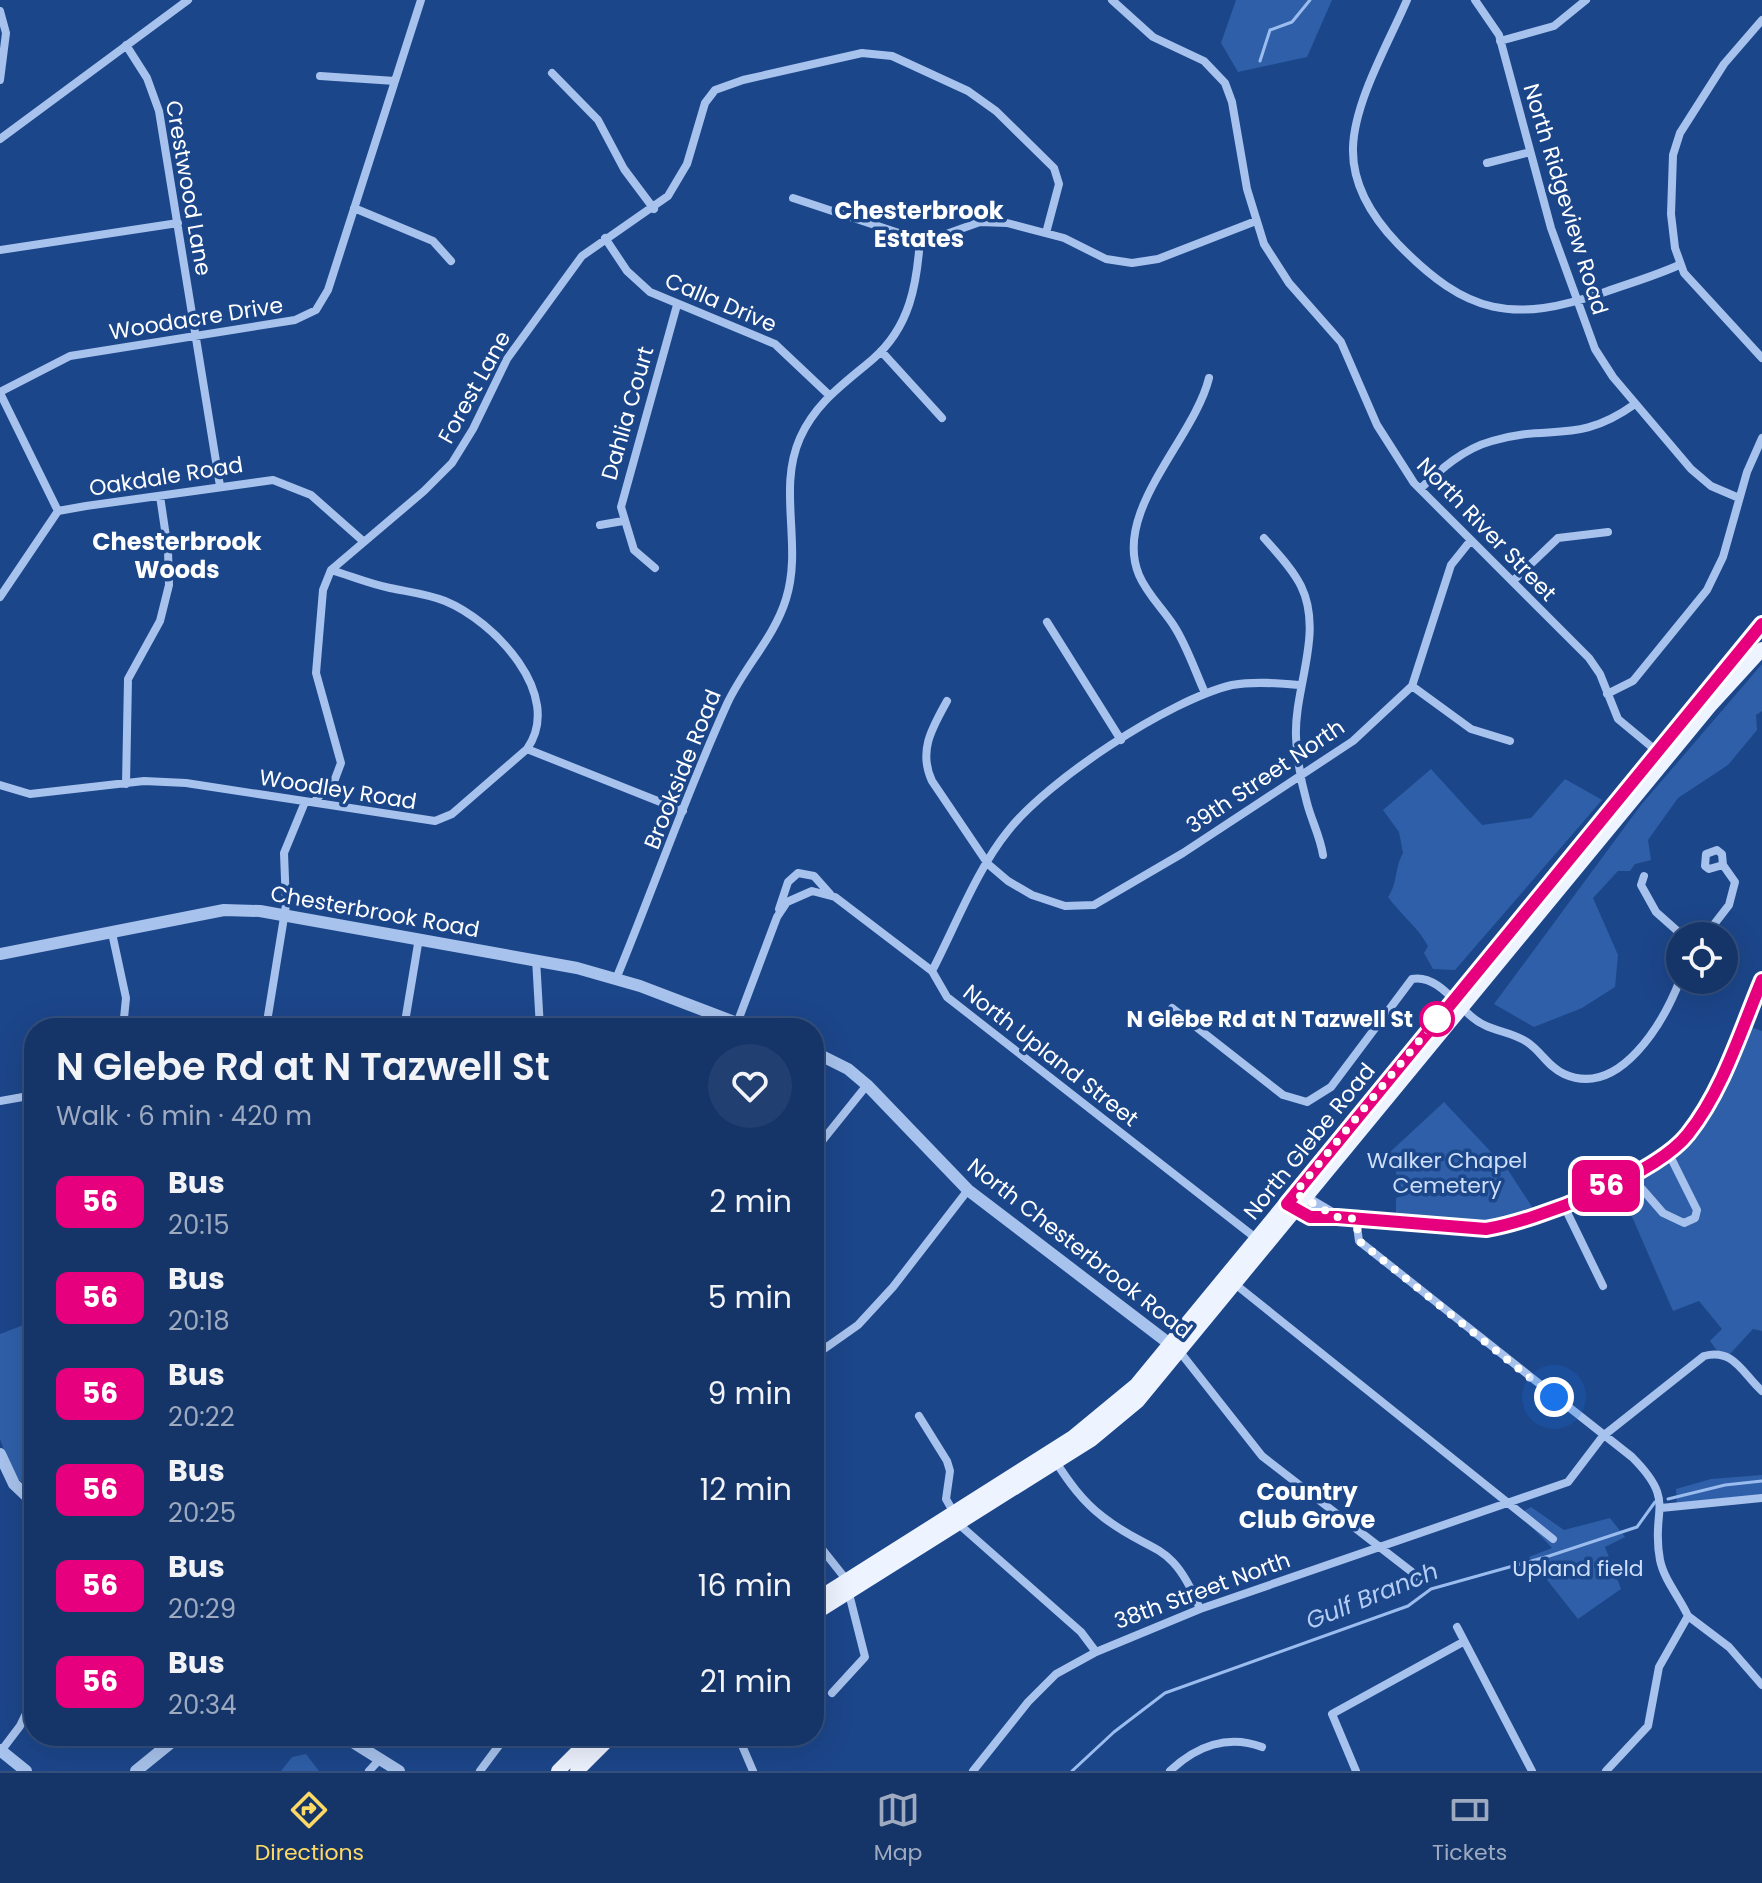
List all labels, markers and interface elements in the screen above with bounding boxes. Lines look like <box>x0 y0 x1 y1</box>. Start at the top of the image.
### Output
street label: North Ridgeview Road <box>1516 80 1615 319</box>
street label: Crestwood Lane <box>158 98 219 278</box>
district label: Chesterbrook Estates <box>834 194 1004 255</box>
street label: Calla Drive <box>660 265 781 340</box>
street label: Woodacre Drive <box>107 289 285 348</box>
street label: Forest Lane <box>431 325 518 449</box>
street label: Dahlia Court <box>594 343 661 483</box>
street label: Oakdale Road <box>87 449 245 504</box>
street label: North River Street <box>1410 451 1563 608</box>
district label: Chesterbrook Woods <box>92 525 262 586</box>
street label: Brookside Road <box>636 685 729 854</box>
street label: 39th Street North <box>1180 712 1351 841</box>
street label: Woodley Road <box>257 762 419 817</box>
street label: Chesterbrook Road <box>268 878 482 945</box>
map controls <box>1666 922 1738 994</box>
button: locate <box>1666 922 1738 994</box>
street label: North Upland Street <box>956 977 1145 1134</box>
marker: N Glebe Rd at N Tazwell St <box>1420 1002 1454 1036</box>
place label: N Glebe Rd at N Tazwell St <box>1127 1004 1413 1035</box>
text: N Glebe Rd at N Tazwell St <box>56 1040 550 1093</box>
button: heart <box>708 1044 792 1128</box>
street label: North Glebe Road <box>1236 1056 1382 1226</box>
text: Walk · 6 min · 420 m <box>56 1098 312 1134</box>
park label: Walker Chapel Cemetery <box>1367 1145 1527 1201</box>
street label: North Chesterbrook Road <box>961 1151 1199 1346</box>
line badge: 56 <box>1570 1160 1642 1212</box>
text: Bus <box>168 1161 225 1204</box>
text: 56 <box>1588 1166 1624 1205</box>
text: 2 min <box>709 1180 792 1223</box>
text: 56 <box>82 1182 118 1221</box>
text: 20:15 <box>168 1207 229 1243</box>
text: Bus <box>168 1257 225 1300</box>
text: 5 min <box>708 1276 792 1319</box>
text: 56 <box>82 1278 118 1317</box>
text: 20:18 <box>168 1303 230 1339</box>
text: Bus <box>168 1353 225 1396</box>
text: 9 min <box>708 1372 792 1415</box>
text: 56 <box>82 1374 118 1413</box>
your location <box>1534 1377 1574 1417</box>
text: 20:22 <box>168 1399 235 1435</box>
text: Bus <box>168 1449 225 1492</box>
text: 12 min <box>700 1468 792 1511</box>
text: 56 <box>82 1470 118 1509</box>
district label: Country Club Grove <box>1239 1475 1376 1536</box>
text: 20:25 <box>168 1495 236 1531</box>
street label: 38th Street North <box>1110 1544 1294 1637</box>
text: Bus <box>168 1545 225 1588</box>
park label: Upland field <box>1512 1553 1644 1584</box>
water label: Gulf Branch <box>1301 1554 1443 1637</box>
text: 16 min <box>698 1564 792 1607</box>
text: 56 <box>82 1566 118 1605</box>
text: 20:29 <box>168 1591 236 1627</box>
text: Bus <box>168 1641 225 1684</box>
text: 21 min <box>700 1660 792 1703</box>
text: 56 <box>82 1662 118 1701</box>
text: 20:34 <box>168 1687 236 1723</box>
tab: Directions <box>255 1788 364 1869</box>
tab: Map <box>874 1788 922 1869</box>
tab: Tickets <box>1432 1788 1507 1869</box>

